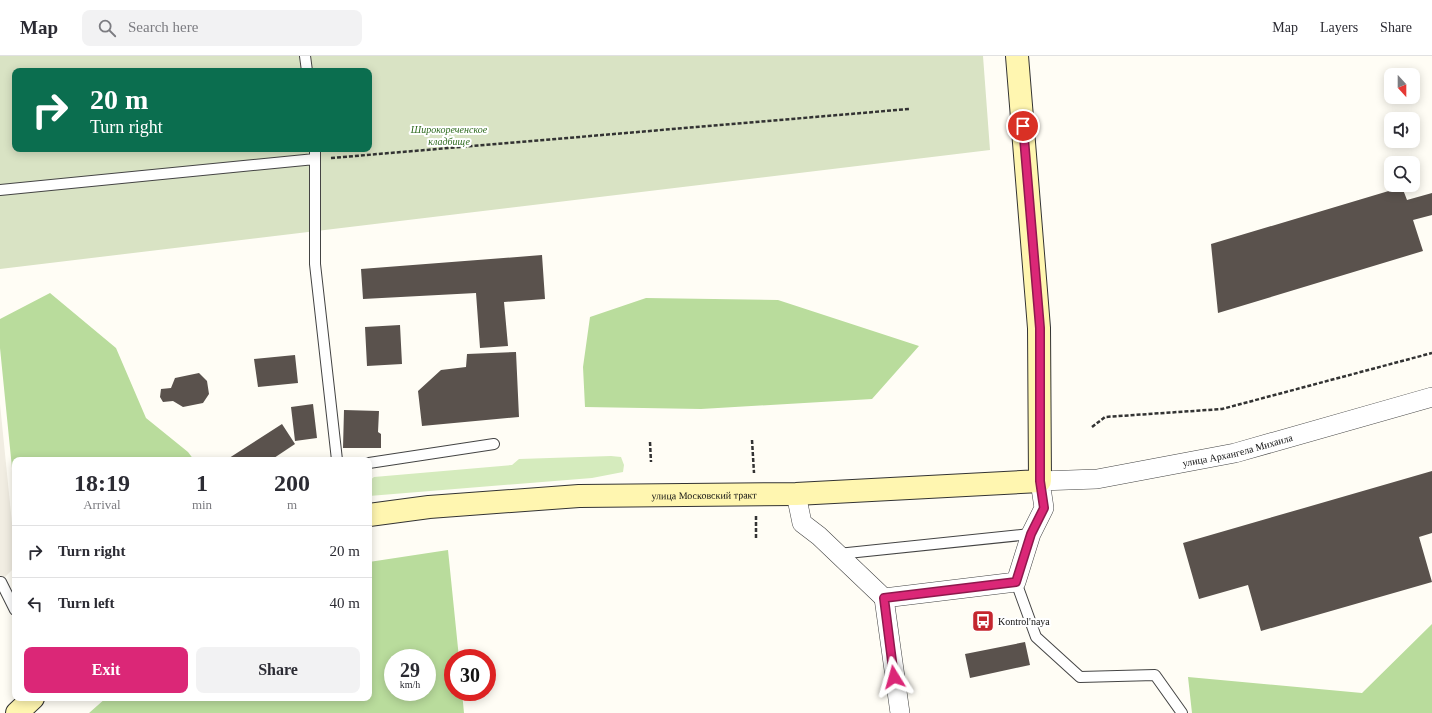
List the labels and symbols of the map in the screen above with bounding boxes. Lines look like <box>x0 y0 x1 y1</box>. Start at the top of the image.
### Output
north arrow <box>1384 68 1420 104</box>
pin <box>1006 109 1040 143</box>
park label: Широкореченское кладбище <box>410 124 488 147</box>
street label: улица Архангела Михаила <box>1182 432 1294 469</box>
street label: улица Московский тракт <box>651 489 757 501</box>
bus stop icon: Kontrol'naya <box>970 608 996 634</box>
place label: Kontrol'naya <box>998 616 1050 627</box>
speed limit sign: 30 <box>444 649 496 701</box>
position arrow <box>873 656 915 698</box>

